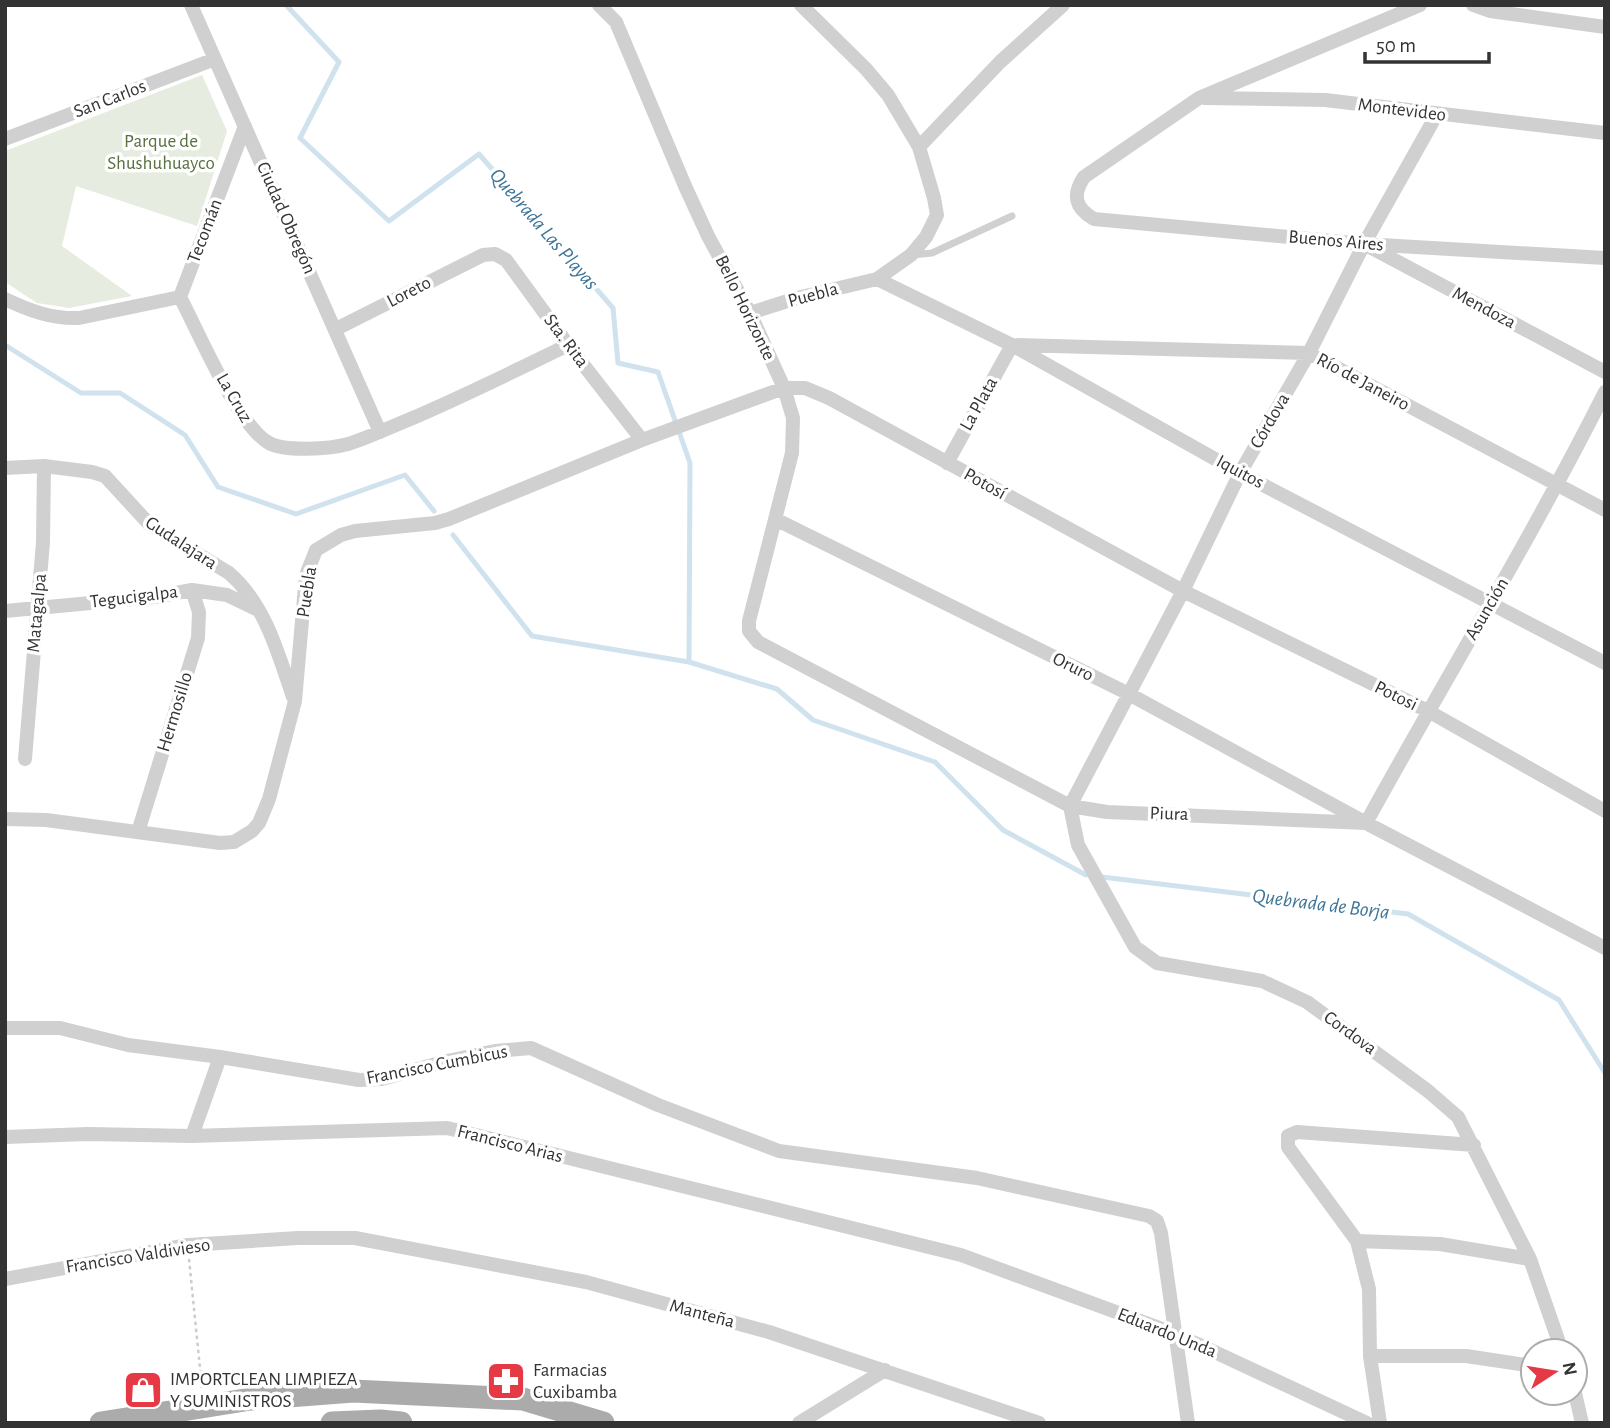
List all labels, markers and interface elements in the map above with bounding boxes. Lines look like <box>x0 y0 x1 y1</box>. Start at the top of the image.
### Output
scale bar <box>1365 21 1489 65</box>
text: 50 m <box>1376 35 1416 56</box>
street label: San Carlos <box>71 77 149 121</box>
street label: Montevideo <box>1357 95 1447 125</box>
park label: Parque de Shushuhuayco <box>107 132 215 173</box>
street label: Ciudad Obregón <box>253 159 319 277</box>
water label: Quebrada Las Playas <box>486 164 602 294</box>
street label: Tecomán <box>184 196 226 266</box>
street label: Buenos Aires <box>1288 227 1384 255</box>
street label: Bello Horizonte <box>711 253 779 363</box>
street label: Loreto <box>384 273 434 311</box>
street label: Puebla <box>786 279 840 311</box>
street label: Mendoza <box>1449 283 1519 333</box>
street label: Sta. Rita <box>540 311 592 371</box>
street label: Río de Janeiro <box>1313 350 1413 414</box>
street label: La Cruz <box>213 370 256 426</box>
street label: La Plata <box>957 374 1001 434</box>
street label: Córdova <box>1247 390 1293 452</box>
street label: Iquitos <box>1213 452 1267 492</box>
street label: Potosí <box>961 465 1010 503</box>
street label: Gudalajara <box>142 513 220 573</box>
street label: Puebla <box>294 565 320 619</box>
street label: Matagalpa <box>24 572 50 653</box>
street label: Asunción <box>1462 575 1512 643</box>
street label: Tegucigalpa <box>89 582 179 612</box>
street label: Oruro <box>1049 649 1097 685</box>
street label: Hermosillo <box>154 670 196 754</box>
street label: Potosi <box>1372 678 1420 714</box>
street label: Piura <box>1149 804 1189 824</box>
water label: Quebrada de Borja <box>1251 885 1391 923</box>
street label: Cordova <box>1320 1008 1380 1058</box>
street label: Francisco Cumbicus <box>365 1042 509 1088</box>
street label: Francisco Arias <box>455 1122 565 1166</box>
street label: Francisco Valdivieso <box>64 1235 212 1277</box>
street label: Manteña <box>667 1296 737 1332</box>
street label: Eduardo Unda <box>1115 1304 1220 1362</box>
north arrow <box>1519 1337 1589 1407</box>
pharmacy icon: Farmacias Cuxibamba <box>485 1360 527 1402</box>
text: N <box>1558 1360 1580 1377</box>
place label: Farmacias Cuxibamba <box>533 1361 618 1402</box>
shop icon: IMPORTCLEAN LIMPIEZA Y SUMINISTROS <box>122 1369 164 1411</box>
place label: IMPORTCLEAN LIMPIEZA Y SUMINISTROS <box>170 1370 358 1411</box>

